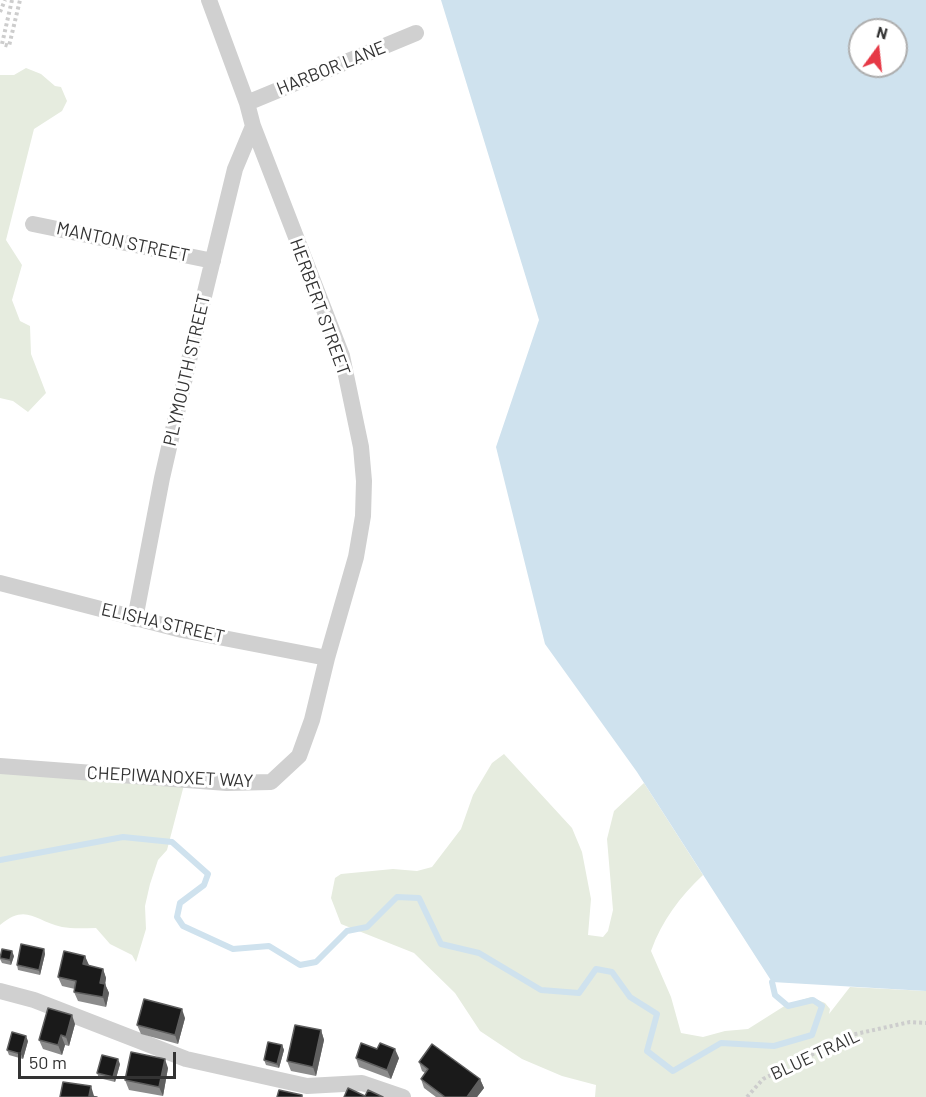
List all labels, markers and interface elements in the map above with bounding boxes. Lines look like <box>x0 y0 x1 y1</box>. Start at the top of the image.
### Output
north arrow <box>848 18 908 78</box>
text: N <box>875 22 890 43</box>
street label: HARBOR LANE <box>273 36 389 100</box>
street label: MANTON STREET <box>54 217 192 267</box>
street label: HERBERT STREET <box>285 236 355 378</box>
street label: PLYMOUTH STREET <box>159 292 215 448</box>
street label: ELISHA STREET <box>99 598 227 648</box>
street label: CHEPIWANOXET WAY <box>86 762 254 792</box>
street label: BLUE TRAIL <box>767 1025 863 1085</box>
scale bar <box>21 1040 178 1078</box>
text: 50 m <box>29 1051 67 1073</box>

